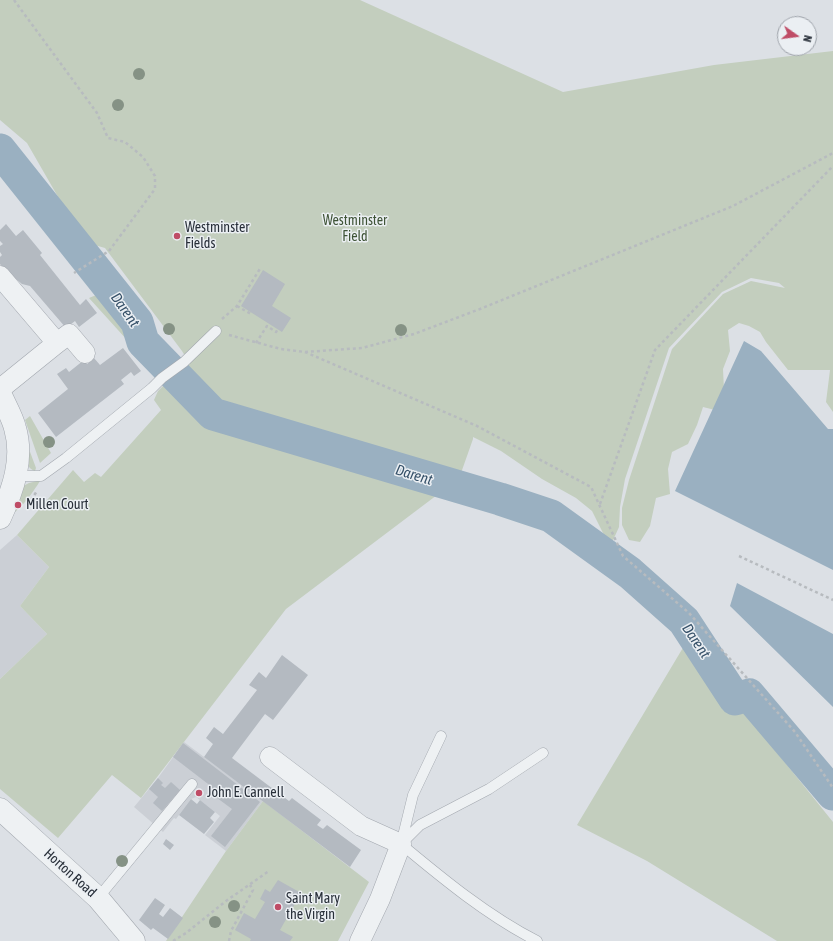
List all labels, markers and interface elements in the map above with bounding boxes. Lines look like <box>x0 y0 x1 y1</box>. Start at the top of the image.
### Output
north arrow <box>777 16 817 56</box>
text: N <box>801 34 814 43</box>
park label: Westminster Field <box>323 213 387 246</box>
place label: Westminster Fields <box>185 220 249 252</box>
marker: Westminster Fields <box>172 231 182 241</box>
water label: Darent <box>107 289 143 331</box>
water label: Darent <box>393 461 435 489</box>
place label: Millen Court <box>26 497 89 513</box>
marker: Millen Court <box>13 500 23 510</box>
water label: Darent <box>678 620 714 662</box>
place label: John E. Cannell <box>207 785 284 801</box>
marker: John E. Cannell <box>194 788 204 798</box>
street label: Horton Road <box>40 845 100 901</box>
place label: Saint Mary the Virgin <box>286 891 340 924</box>
marker: Saint Mary the Virgin <box>273 902 283 912</box>

